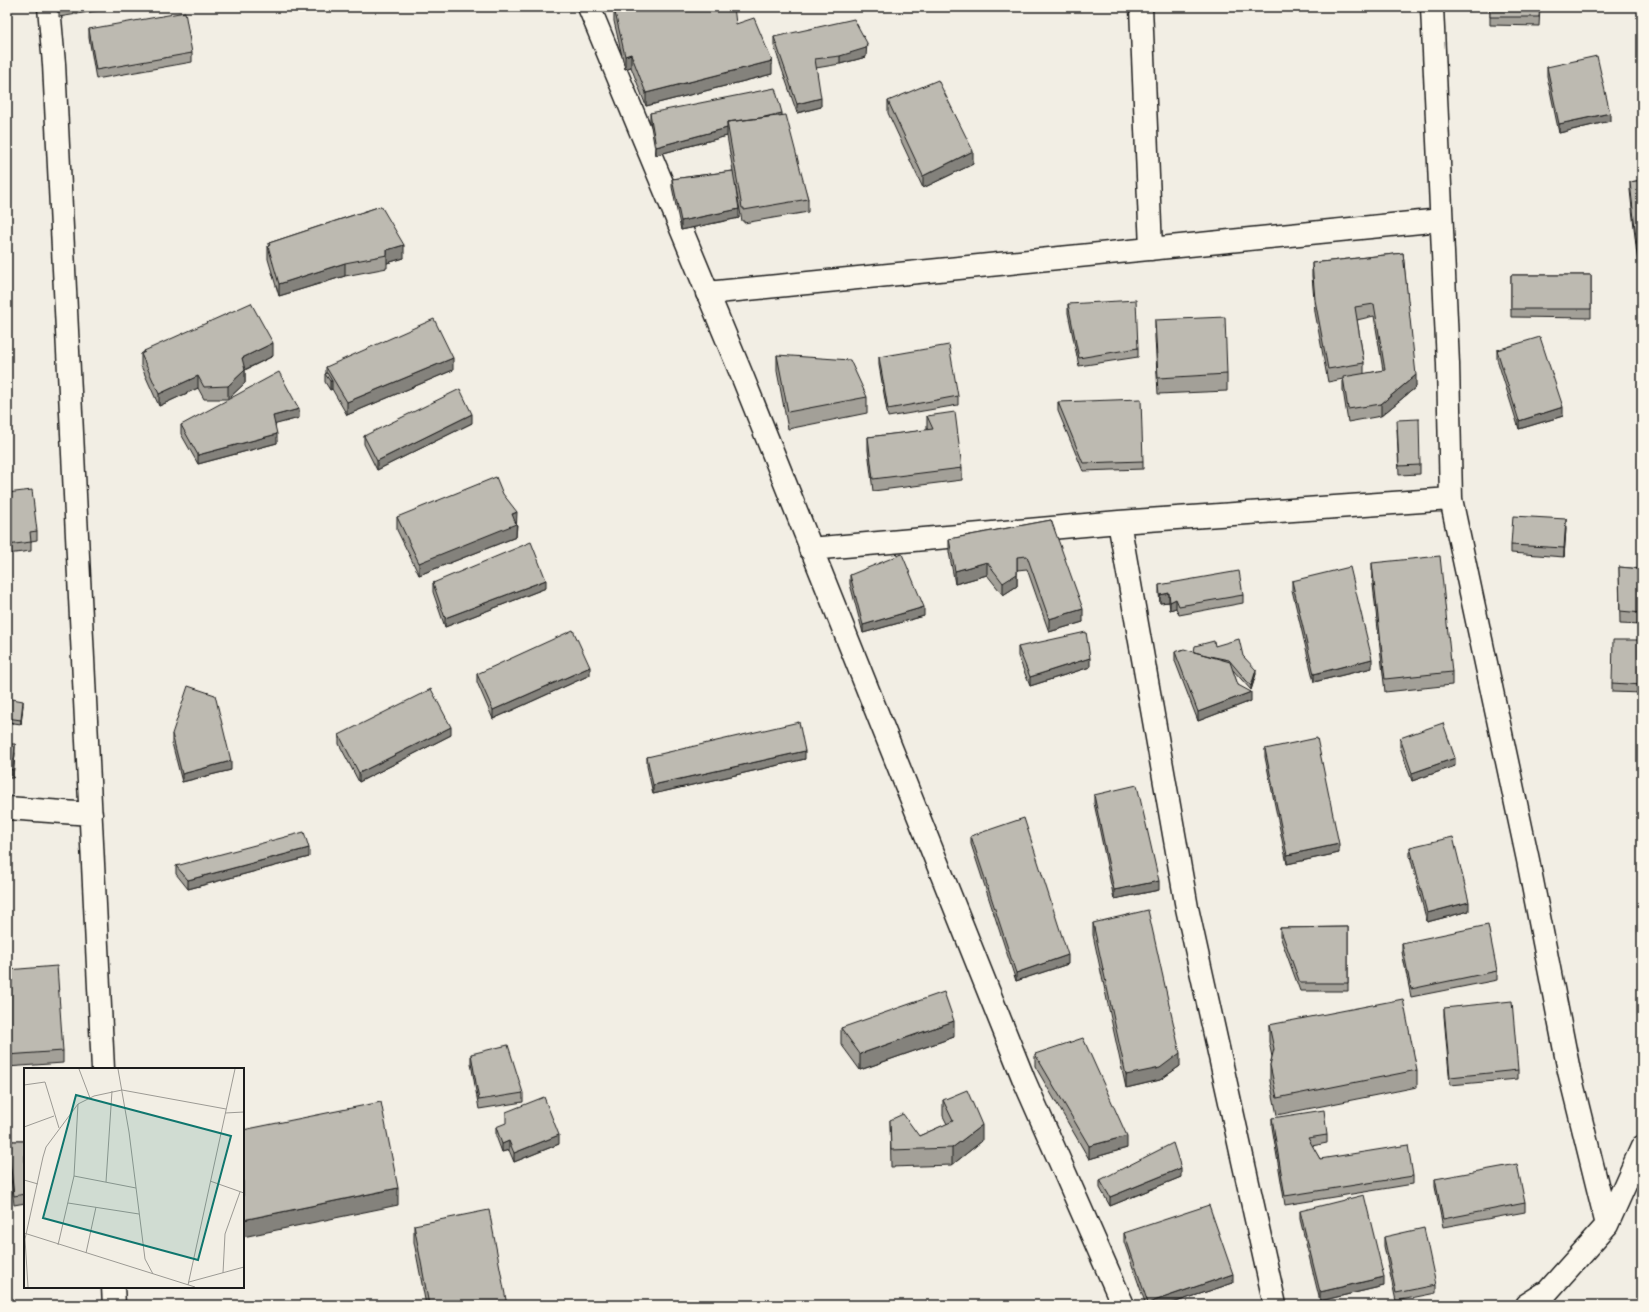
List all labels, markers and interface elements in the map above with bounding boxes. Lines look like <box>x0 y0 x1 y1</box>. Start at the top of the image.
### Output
inset map <box>24 1068 244 1288</box>

